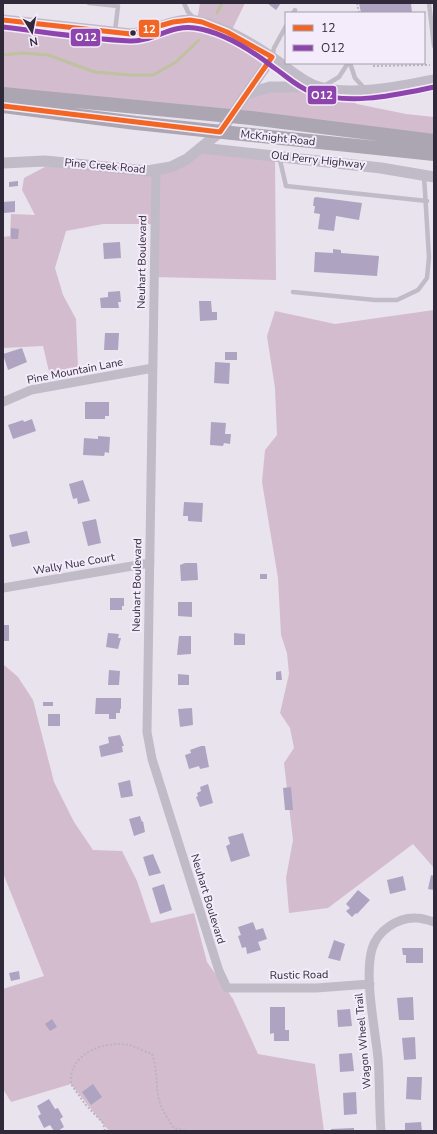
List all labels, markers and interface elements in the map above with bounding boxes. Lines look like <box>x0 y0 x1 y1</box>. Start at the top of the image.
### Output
north arrow <box>12 12 52 52</box>
legend <box>285 12 425 64</box>
line badge: 12 <box>138 19 160 38</box>
text: 12 <box>321 20 335 36</box>
text: 12 <box>142 22 156 37</box>
line badge: O12 <box>70 28 101 47</box>
unlabelled marker <box>128 28 138 38</box>
text: O12 <box>75 30 97 45</box>
text: N <box>28 33 39 49</box>
text: O12 <box>321 40 345 56</box>
line badge: O12 <box>307 85 337 105</box>
text: O12 <box>311 88 333 103</box>
street label: McKnight Road <box>240 127 316 149</box>
street label: Old Perry Highway <box>270 148 366 172</box>
street label: Pine Creek Road <box>64 155 146 177</box>
street label: Neuhart Boulevard <box>134 215 150 309</box>
street label: Pine Mountain Lane <box>26 354 124 388</box>
street label: Neuhart Boulevard <box>129 538 145 632</box>
street label: Wally Nue Court <box>32 549 116 579</box>
street label: Neuhart Boulevard <box>187 852 229 946</box>
street label: Rustic Road <box>270 967 328 983</box>
street label: Wagon Wheel Trail <box>351 992 375 1090</box>

